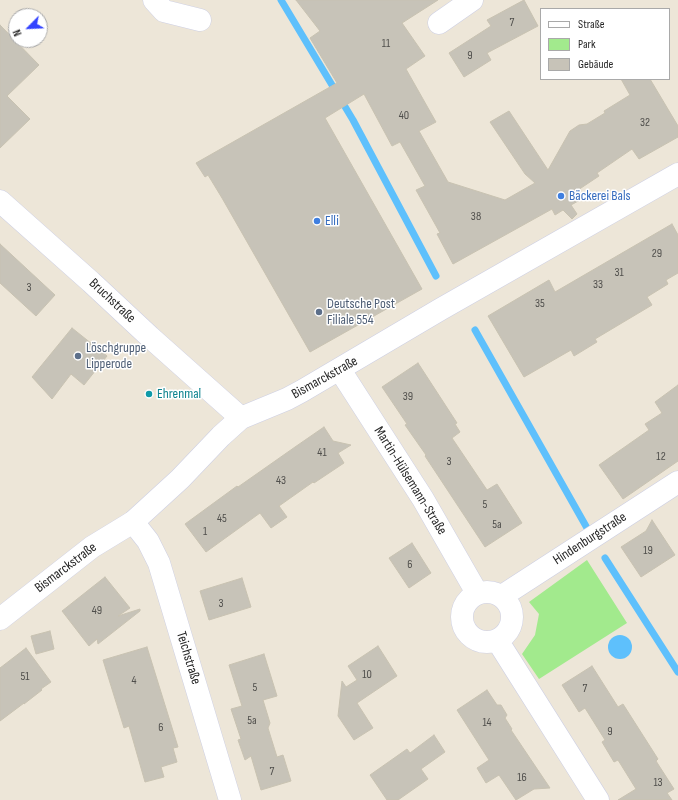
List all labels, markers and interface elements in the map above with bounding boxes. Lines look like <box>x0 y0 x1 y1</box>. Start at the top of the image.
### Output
north arrow <box>8 8 48 48</box>
legend <box>540 8 670 80</box>
house number: 7 <box>510 16 514 30</box>
text: Straße <box>578 17 605 32</box>
text: N <box>10 27 25 38</box>
house number: 11 <box>382 37 390 51</box>
text: Park <box>578 37 596 52</box>
house number: 9 <box>467 49 473 63</box>
text: Gebäude <box>578 57 613 72</box>
house number: 40 <box>399 109 409 123</box>
house number: 32 <box>640 116 650 130</box>
place label: Bäckerei Bals <box>569 188 631 204</box>
marker: Bäckerei Bals <box>556 191 566 201</box>
house number: 38 <box>471 210 481 224</box>
place label: Elli <box>325 213 339 229</box>
marker: Elli <box>312 216 322 226</box>
house number: 29 <box>652 247 662 261</box>
house number: 31 <box>614 266 624 280</box>
street label: Bruchstraße <box>85 275 139 327</box>
house number: 33 <box>593 278 603 292</box>
house number: 3 <box>26 281 32 295</box>
place label: Deutsche Post Filiale 554 <box>327 296 395 328</box>
house number: 35 <box>535 297 545 311</box>
marker: Deutsche Post Filiale 554 <box>314 307 324 317</box>
place label: Löschgruppe Lipperode <box>86 340 146 372</box>
marker: Löschgruppe Lipperode <box>73 351 83 361</box>
street label: Bismarckstraße <box>289 353 361 403</box>
place label: Ehrenmal <box>157 386 201 402</box>
marker: Ehrenmal <box>144 389 154 399</box>
house number: 39 <box>403 390 413 404</box>
street label: Martin-Hülsemann-Straße <box>370 424 450 538</box>
house number: 41 <box>317 446 327 460</box>
house number: 12 <box>656 450 666 464</box>
house number: 3 <box>446 455 452 469</box>
house number: 43 <box>276 474 286 488</box>
house number: 5 <box>483 498 487 512</box>
street label: Hindenburgstraße <box>550 509 630 569</box>
house number: 45 <box>217 512 227 526</box>
house number: 5a <box>492 518 502 532</box>
house number: 1 <box>203 525 207 539</box>
street label: Bismarckstraße <box>32 539 100 597</box>
house number: 19 <box>643 544 653 558</box>
house number: 6 <box>407 558 413 572</box>
house number: 3 <box>218 597 224 611</box>
house number: 49 <box>92 604 102 618</box>
street label: Teichstraße <box>172 629 204 687</box>
house number: 10 <box>362 668 372 682</box>
house number: 51 <box>20 670 30 684</box>
house number: 4 <box>131 674 137 688</box>
house number: 5 <box>253 681 257 695</box>
house number: 7 <box>583 682 587 696</box>
house number: 5a <box>247 714 257 728</box>
house number: 14 <box>482 716 492 730</box>
house number: 6 <box>158 721 164 735</box>
house number: 9 <box>607 725 613 739</box>
house number: 7 <box>270 765 274 779</box>
house number: 16 <box>517 771 527 785</box>
house number: 13 <box>653 776 663 790</box>

